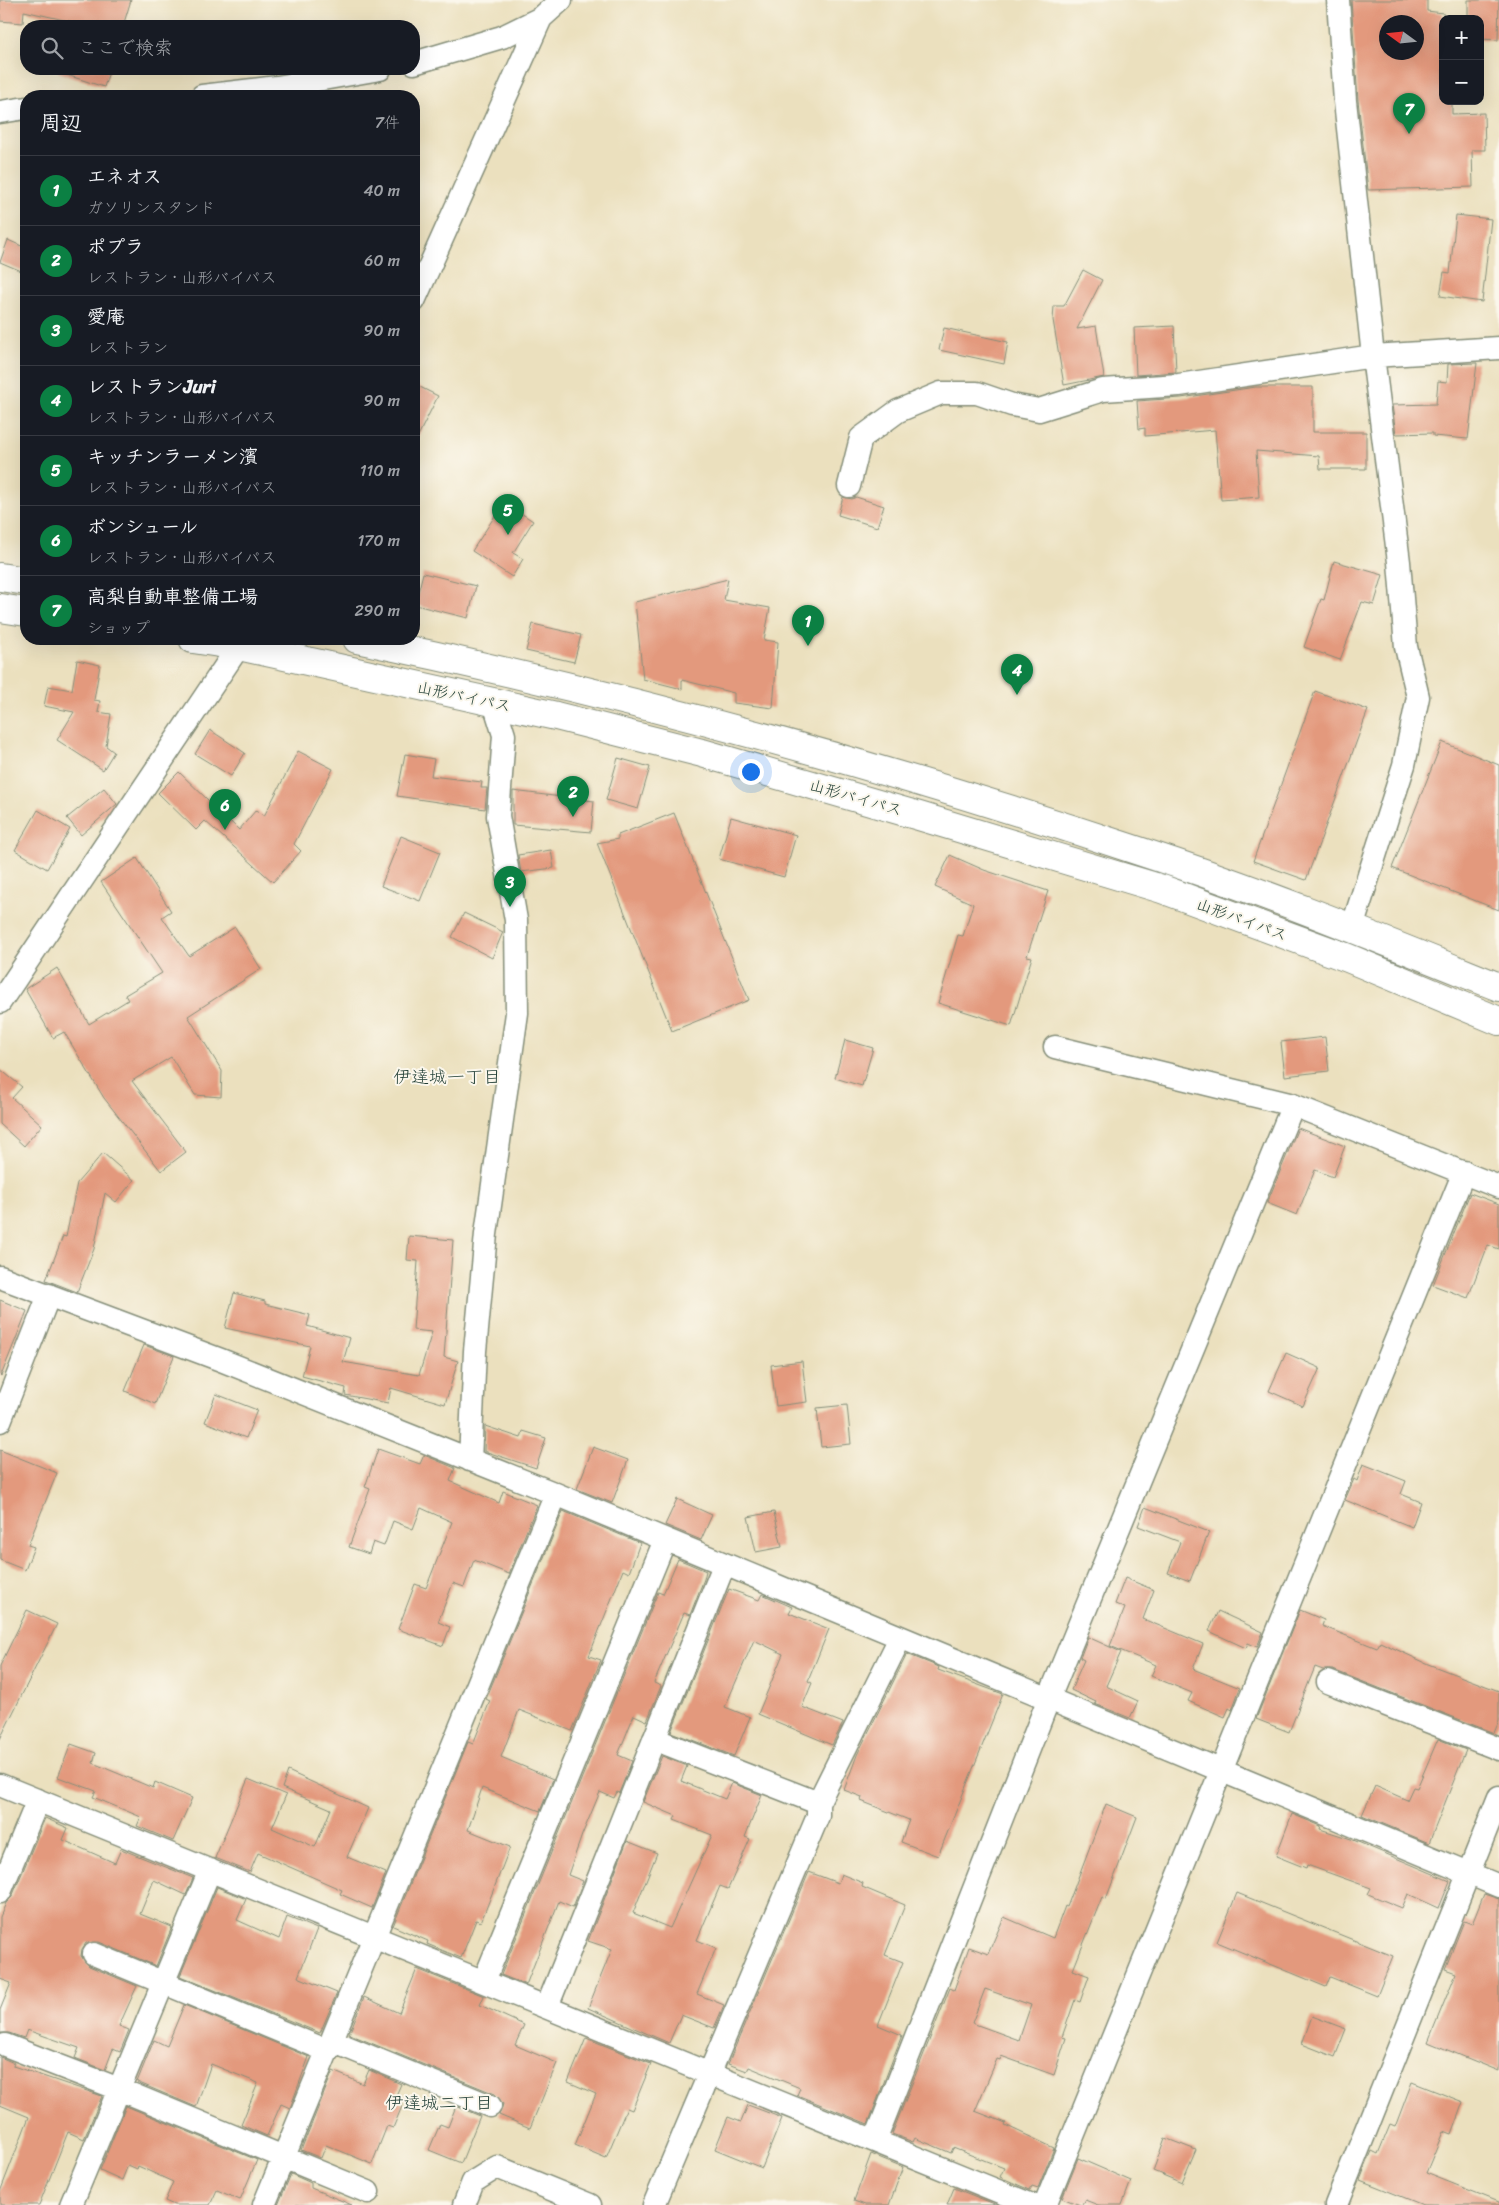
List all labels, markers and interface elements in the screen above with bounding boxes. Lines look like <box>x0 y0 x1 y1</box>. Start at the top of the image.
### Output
north arrow <box>1379 15 1424 60</box>
map controls <box>1439 15 1484 105</box>
button: + <box>1439 15 1484 60</box>
search box <box>20 20 420 75</box>
text: ここで検索 <box>78 31 173 64</box>
icon: search <box>38 34 66 62</box>
button: − <box>1439 60 1484 105</box>
pin: 7 <box>1393 93 1425 134</box>
text: 周辺 <box>40 104 82 142</box>
text: 7件 <box>375 108 400 137</box>
text: エネオス <box>87 160 162 193</box>
text: 1 <box>53 176 59 205</box>
text: 40 m <box>363 176 400 205</box>
text: ガソリンスタンド <box>87 193 215 222</box>
text: ポプラ <box>87 230 144 263</box>
text: 2 <box>51 246 61 275</box>
text: 60 m <box>364 246 400 275</box>
text: レストラン · 山形バイパス <box>87 263 277 292</box>
text: 愛庵 <box>87 300 125 333</box>
text: 3 <box>52 316 60 345</box>
text: 90 m <box>364 316 400 345</box>
text: レストラン <box>87 333 168 362</box>
text: レストランJuri <box>87 370 216 403</box>
text: 4 <box>51 386 61 415</box>
text: 90 m <box>364 386 400 415</box>
text: レストラン · 山形バイパス <box>87 403 277 432</box>
text: キッチンラーメン濱 <box>87 440 258 473</box>
text: 5 <box>51 456 61 485</box>
text: 110 m <box>360 456 400 485</box>
text: レストラン · 山形バイパス <box>87 473 277 502</box>
pin: 5 <box>492 494 524 535</box>
text: ボンシュール <box>87 510 198 543</box>
text: 6 <box>51 526 61 555</box>
text: 170 m <box>357 526 400 555</box>
text: レストラン · 山形バイパス <box>87 543 277 572</box>
text: 高梨自動車整備工場 <box>87 580 258 613</box>
text: 7 <box>51 596 61 625</box>
text: 290 m <box>354 596 400 625</box>
pin: 1 <box>792 605 824 646</box>
text: ショップ <box>87 613 150 642</box>
pin: 4 <box>1001 654 1033 695</box>
street label: 山形バイパス <box>414 672 514 721</box>
your location <box>738 759 764 785</box>
street label: 山形バイパス <box>806 770 906 825</box>
pin: 2 <box>557 776 589 817</box>
pin: 6 <box>209 789 241 830</box>
pin: 3 <box>494 866 526 907</box>
street label: 山形バイパス <box>1192 889 1292 949</box>
district label: 伊達城一丁目 <box>393 1061 501 1093</box>
district label: 伊達城二丁目 <box>385 2087 493 2119</box>

